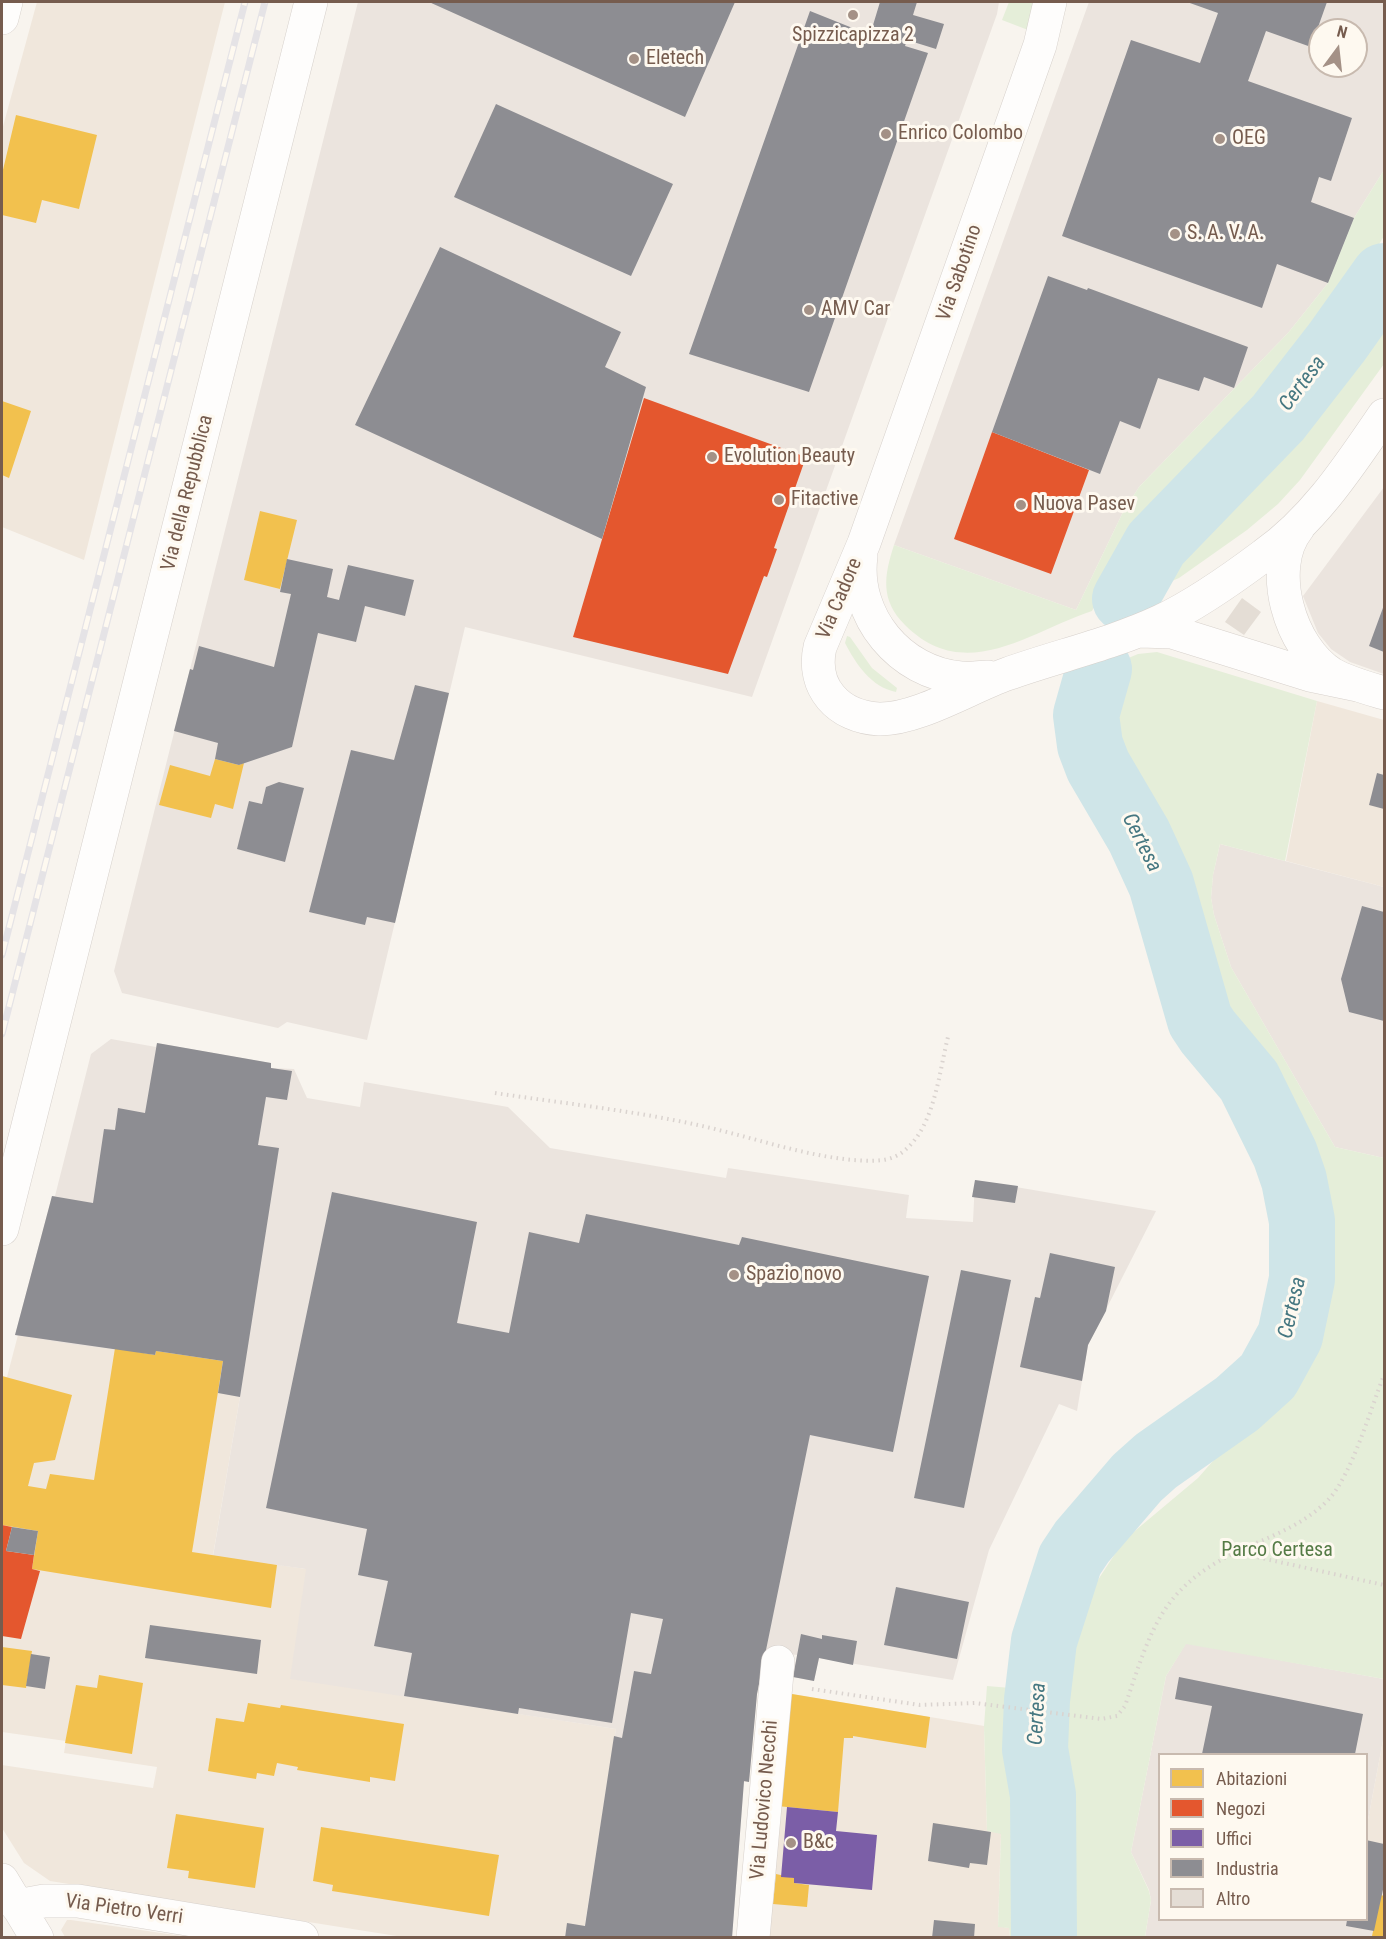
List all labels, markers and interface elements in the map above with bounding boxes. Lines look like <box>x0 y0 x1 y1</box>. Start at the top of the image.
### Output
marker: Spizzicapizza 2 <box>846 8 860 22</box>
north arrow <box>1308 18 1368 78</box>
text: N <box>1335 22 1349 43</box>
place label: Spizzicapizza 2 <box>792 24 914 48</box>
place label: Eletech <box>646 47 704 71</box>
marker: Eletech <box>627 52 641 66</box>
place label: Enrico Colombo <box>898 122 1023 146</box>
marker: Enrico Colombo <box>879 127 893 141</box>
place label: OEG <box>1232 127 1266 151</box>
marker: OEG <box>1213 132 1227 146</box>
street label: Via Sabotino <box>932 222 988 324</box>
place label: S. A. V. A. <box>1187 222 1264 246</box>
marker: S. A. V. A. <box>1168 227 1182 241</box>
place label: AMV Car <box>821 298 890 322</box>
marker: AMV Car <box>802 303 816 317</box>
water label: Certesa <box>1274 351 1332 417</box>
street label: Via della Repubblica <box>157 413 219 573</box>
place label: Evolution Beauty <box>724 445 855 469</box>
marker: Evolution Beauty <box>705 450 719 464</box>
place label: Fitactive <box>791 488 858 512</box>
marker: Fitactive <box>772 493 786 507</box>
place label: Nuova Pasev <box>1033 493 1135 517</box>
marker: Nuova Pasev <box>1014 498 1028 512</box>
street label: Via Cadore <box>812 555 868 643</box>
water label: Certesa <box>1116 809 1166 877</box>
place label: Spazio novo <box>746 1263 842 1287</box>
marker: Spazio novo <box>727 1268 741 1282</box>
water label: Certesa <box>1274 1275 1312 1341</box>
park label: Parco Certesa <box>1221 1539 1333 1563</box>
water label: Certesa <box>1024 1682 1052 1746</box>
street label: Via Ludovico Necchi <box>746 1719 784 1881</box>
legend <box>1158 1753 1368 1921</box>
text: Abitazioni <box>1216 1768 1287 1789</box>
text: Negozi <box>1216 1798 1265 1819</box>
text: Uffici <box>1216 1828 1252 1849</box>
place label: B&c <box>803 1831 834 1855</box>
marker: B&c <box>784 1836 798 1850</box>
text: Industria <box>1216 1858 1279 1879</box>
text: Altro <box>1216 1888 1250 1909</box>
street label: Via Pietro Verri <box>64 1890 184 1930</box>

